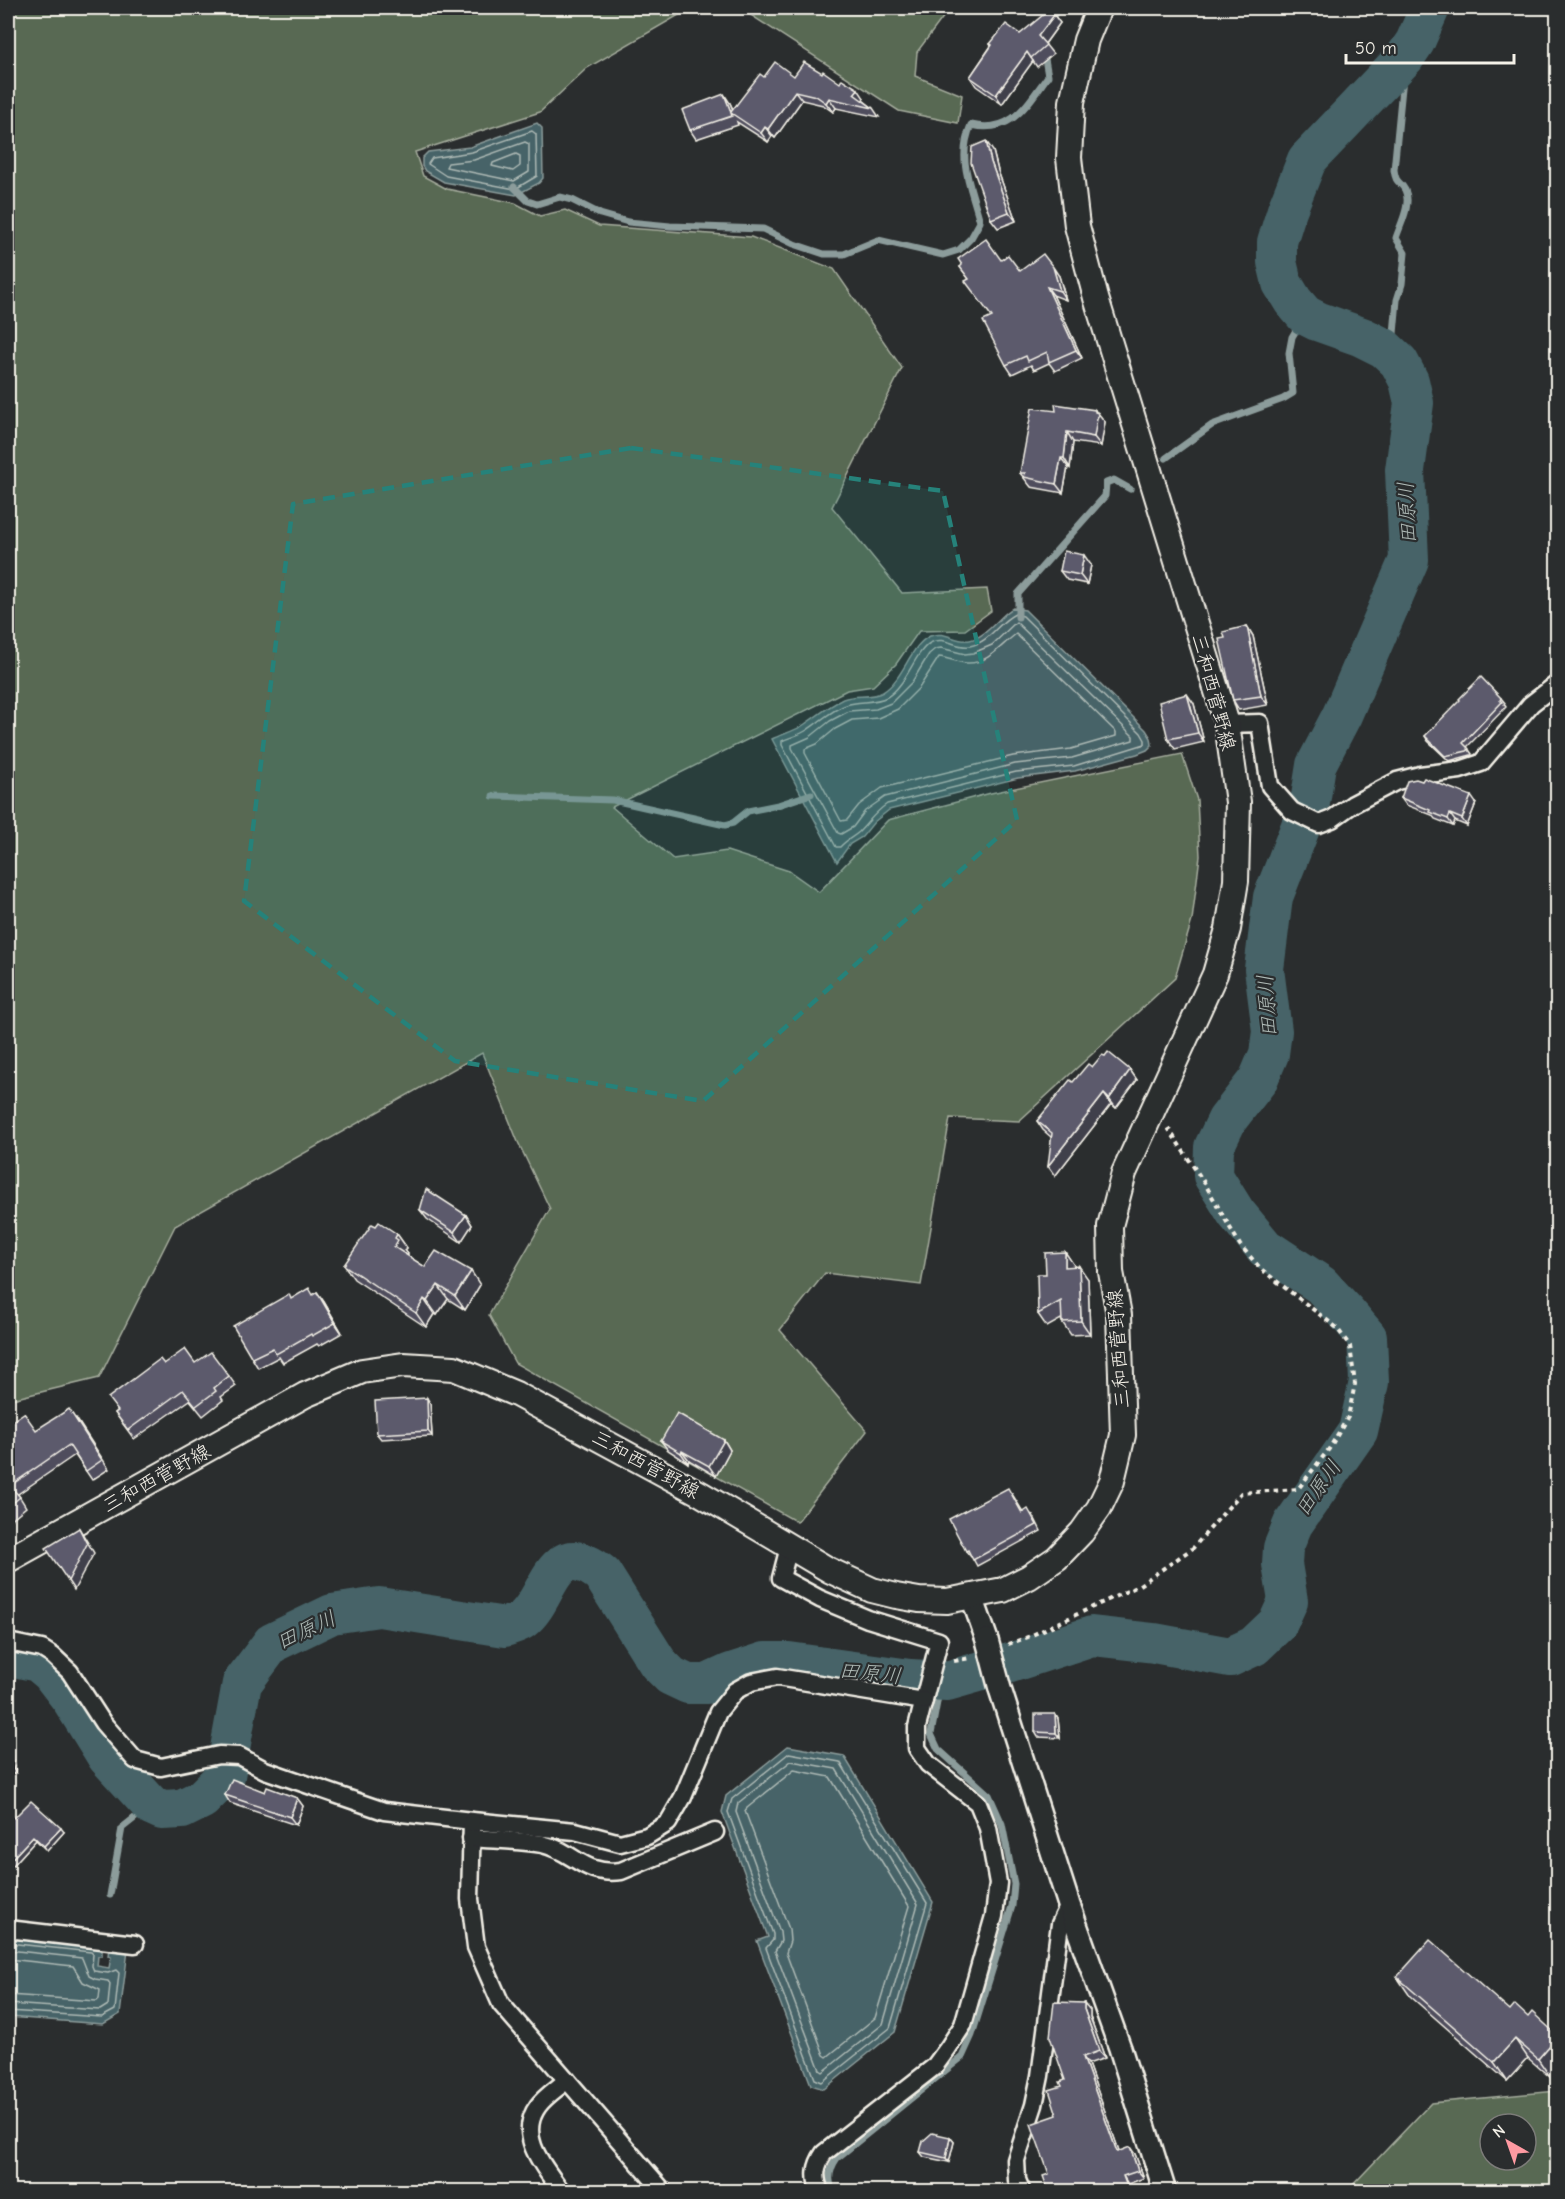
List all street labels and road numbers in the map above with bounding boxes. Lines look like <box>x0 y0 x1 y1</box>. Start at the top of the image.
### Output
street label: 三和西菅野線 <box>1187 631 1240 753</box>
street label: 三和西菅野線 <box>1103 1288 1134 1410</box>
street label: 三和西菅野線 <box>588 1425 704 1504</box>
street label: 三和西菅野線 <box>98 1439 214 1518</box>

